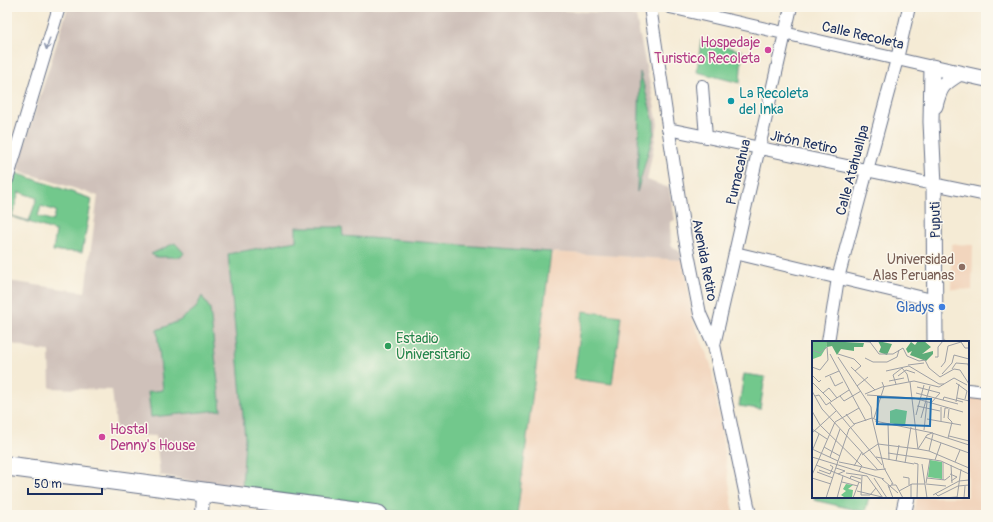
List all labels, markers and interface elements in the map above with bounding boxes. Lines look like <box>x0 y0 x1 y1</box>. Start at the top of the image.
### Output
street label: Calle Recoleta <box>820 18 906 53</box>
place label: Hospedaje Turistico Recoleta <box>654 34 760 67</box>
one-way arrow <box>44 38 51 51</box>
marker: Hospedaje Turistico Recoleta <box>763 45 773 55</box>
place label: La Recoleta del Inka <box>739 85 808 118</box>
marker: La Recoleta del Inka <box>726 96 736 106</box>
street label: Calle Atahuallpa <box>832 123 873 217</box>
street label: Jirón Retiro <box>769 127 839 158</box>
street label: Pumacahua <box>723 138 754 207</box>
street label: Puputi <box>927 201 944 238</box>
street label: Avenida Retiro <box>688 218 721 303</box>
place label: Universidad Alas Peruanas <box>872 251 955 284</box>
marker: Universidad Alas Peruanas <box>957 262 967 272</box>
place label: Gladys <box>896 299 935 316</box>
marker: Gladys <box>937 302 947 312</box>
place label: Estadio Universitario <box>396 330 471 363</box>
marker: Estadio Universitario <box>383 341 393 351</box>
inset map <box>812 341 969 498</box>
place label: Hostal Denny's House <box>110 421 195 454</box>
marker: Hostal Denny's House <box>97 432 107 442</box>
scale bar <box>28 470 102 496</box>
text: 50 m <box>34 477 62 492</box>

